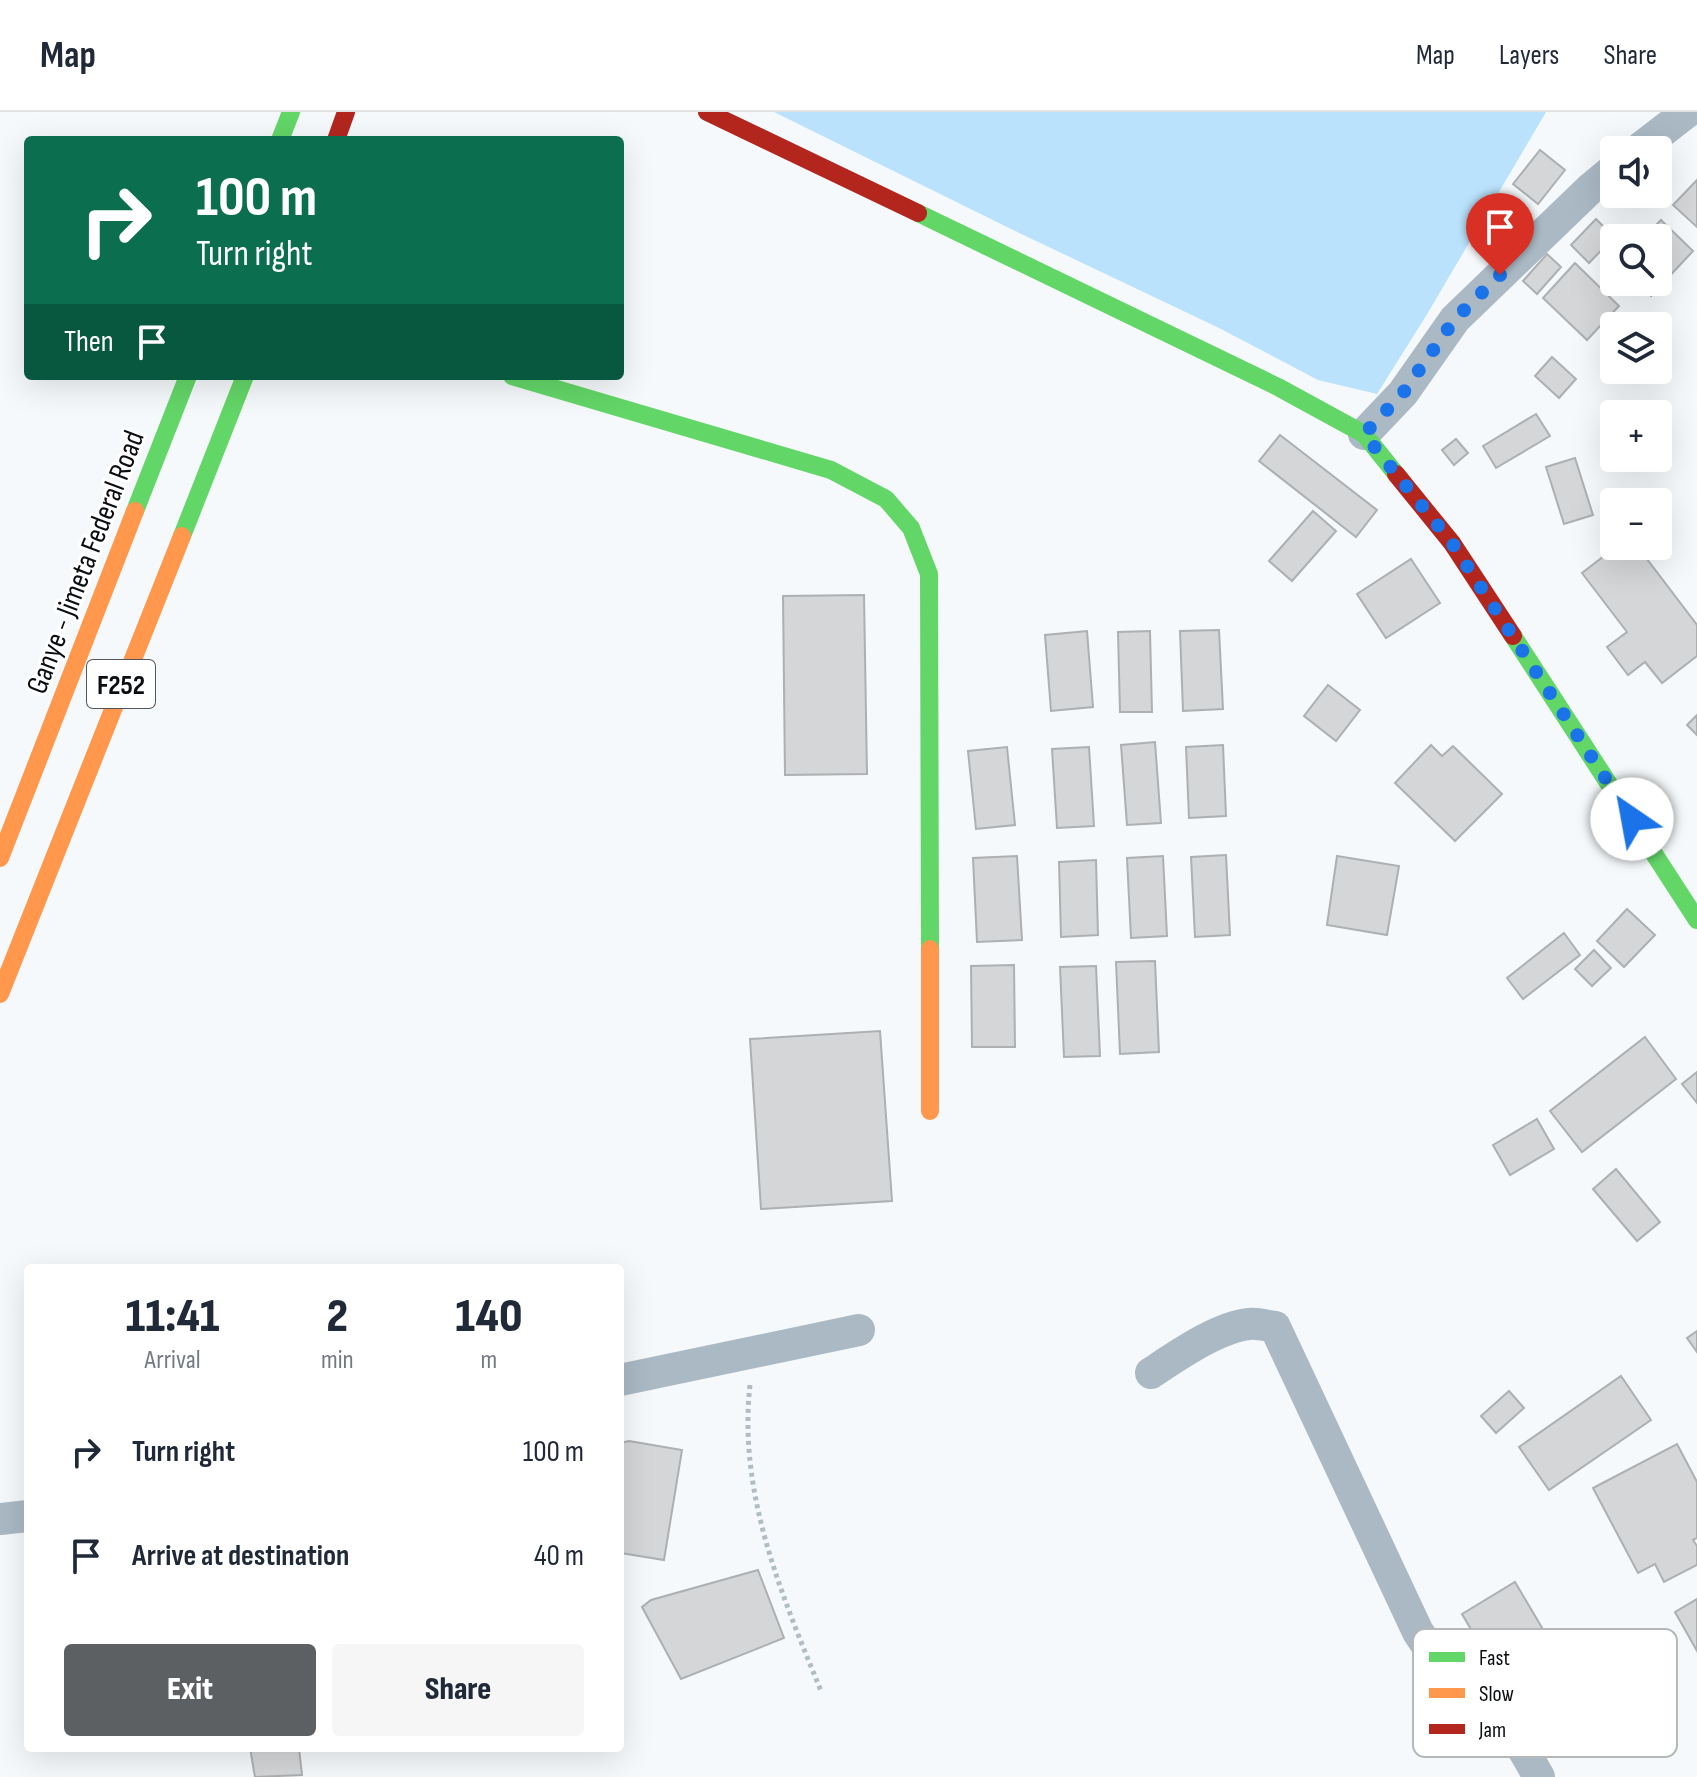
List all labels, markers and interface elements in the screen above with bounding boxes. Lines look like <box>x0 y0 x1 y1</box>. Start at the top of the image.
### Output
text: Map <box>40 33 96 78</box>
text: Map <box>1416 39 1455 72</box>
text: Layers <box>1499 39 1559 72</box>
text: Share <box>1603 39 1657 72</box>
map controls <box>1600 136 1672 560</box>
button: sound <box>1600 136 1672 208</box>
text: 100 m <box>196 165 317 232</box>
icon: right <box>64 168 168 272</box>
pin <box>1466 193 1534 275</box>
icon: arrive <box>1478 205 1522 249</box>
button: search <box>1600 224 1672 296</box>
text: Turn right <box>196 233 313 276</box>
button: layers <box>1600 312 1672 384</box>
icon: arrive <box>130 320 174 364</box>
text: Then <box>64 324 114 360</box>
button: + <box>1600 400 1672 472</box>
street label: Ganye - Jimeta Federal Road <box>19 426 153 699</box>
button: − <box>1600 488 1672 560</box>
road number: F252 <box>87 660 155 708</box>
position arrow <box>1590 777 1674 861</box>
text: 11:41 <box>126 1288 220 1345</box>
text: 2 <box>327 1288 348 1345</box>
text: 140 <box>455 1288 522 1345</box>
text: Arrival <box>145 1345 200 1376</box>
text: min <box>321 1345 354 1376</box>
text: m <box>481 1345 497 1376</box>
icon: right <box>64 1430 108 1474</box>
text: Turn right <box>132 1434 235 1470</box>
text: 100 m <box>523 1434 584 1470</box>
icon: arrive <box>64 1534 108 1578</box>
text: Arrive at destination <box>132 1538 349 1574</box>
text: 40 m <box>534 1538 584 1574</box>
legend <box>1413 1629 1677 1757</box>
button: Exit <box>64 1644 316 1736</box>
button: Share <box>332 1644 584 1736</box>
text: Fast <box>1479 1645 1510 1672</box>
text: Slow <box>1479 1681 1514 1708</box>
text: Jam <box>1478 1717 1506 1744</box>

